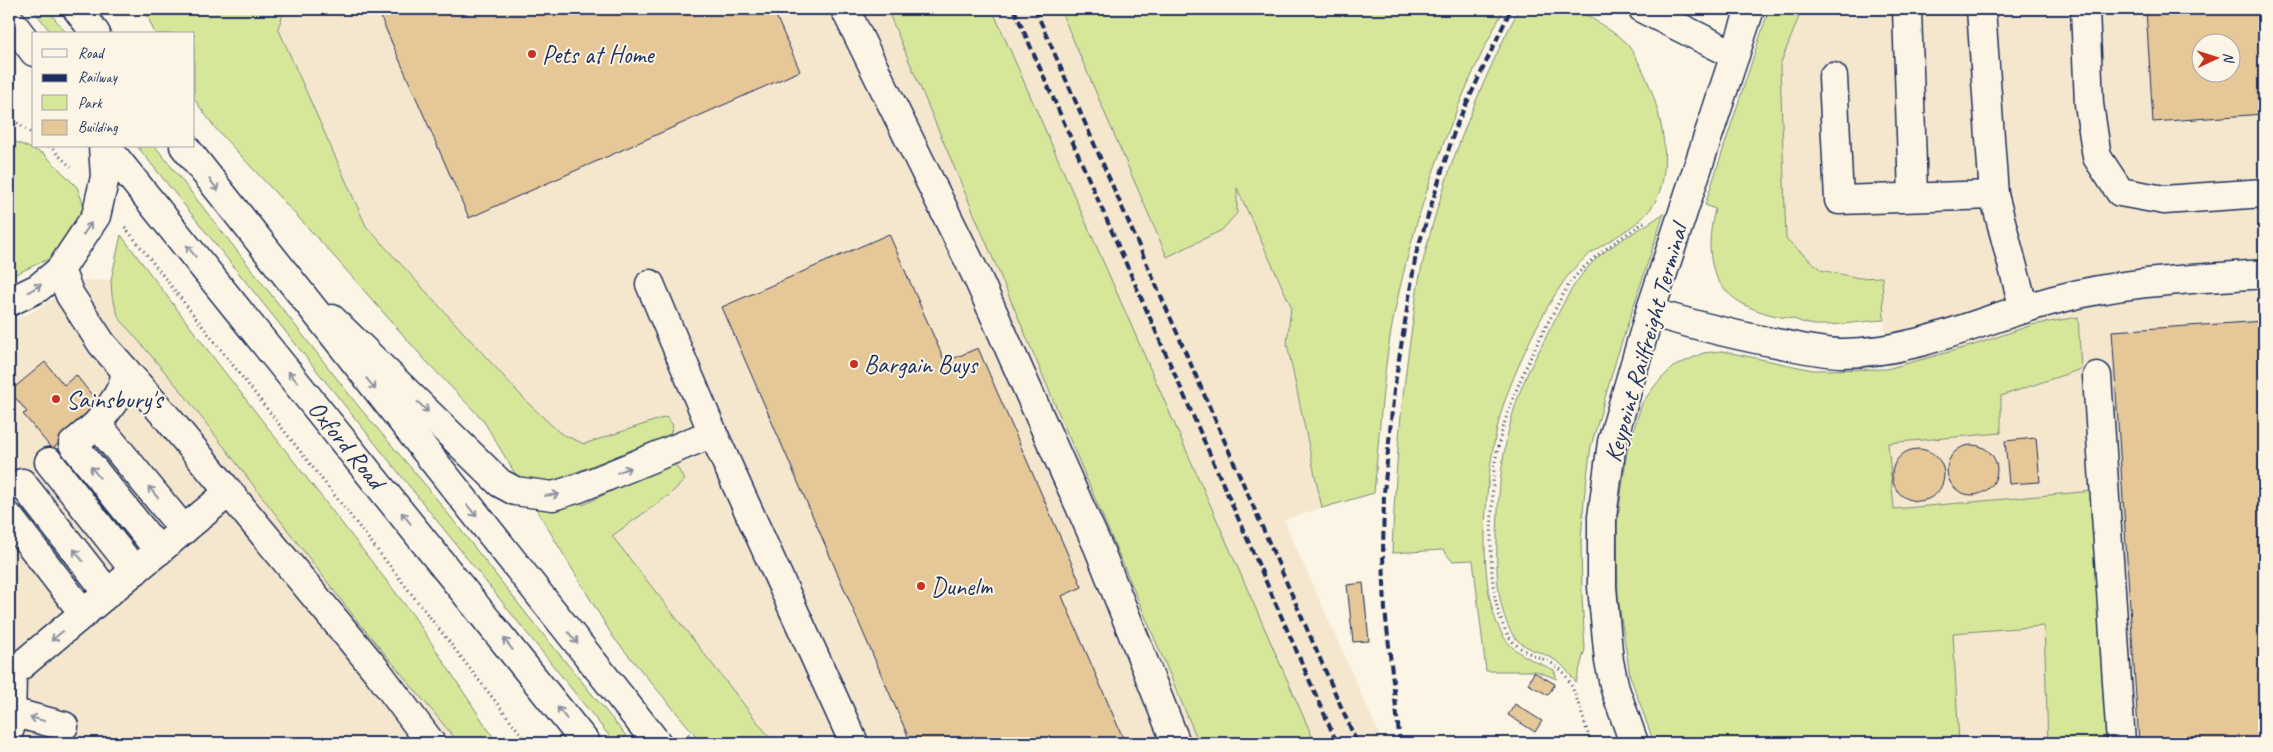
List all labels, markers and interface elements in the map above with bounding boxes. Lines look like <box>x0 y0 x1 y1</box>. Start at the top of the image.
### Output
legend <box>32 32 195 148</box>
north arrow <box>2190 32 2240 82</box>
place label: Pets at Home <box>542 39 655 71</box>
text: Road <box>78 44 105 63</box>
marker: Pets at Home <box>526 48 538 60</box>
text: N <box>2220 52 2237 64</box>
text: Railway <box>78 68 119 87</box>
text: Park <box>78 94 103 113</box>
text: Building <box>78 118 118 137</box>
one-way arrow <box>209 178 219 192</box>
street label: Keypoint Railfreight Terminal <box>1597 216 1696 466</box>
one-way arrow <box>82 223 92 237</box>
one-way arrow <box>185 245 196 258</box>
one-way arrow <box>28 283 42 293</box>
place label: Bargain Buys <box>864 349 980 381</box>
marker: Bargain Buys <box>848 358 860 370</box>
one-way arrow <box>287 371 298 384</box>
one-way arrow <box>366 377 377 390</box>
place label: Sainsbury's <box>66 384 165 416</box>
marker: Sainsbury's <box>50 393 62 405</box>
street label: Oxford Road <box>301 394 394 499</box>
one-way arrow <box>417 401 430 413</box>
one-way arrow <box>616 464 631 474</box>
one-way arrow <box>90 465 101 478</box>
one-way arrow <box>148 486 159 499</box>
one-way arrow <box>544 490 560 499</box>
one-way arrow <box>467 504 478 517</box>
one-way arrow <box>400 511 411 524</box>
one-way arrow <box>72 549 83 562</box>
place label: Dunelm <box>931 571 993 603</box>
marker: Dunelm <box>915 580 927 592</box>
one-way arrow <box>51 630 64 641</box>
one-way arrow <box>568 631 579 644</box>
one-way arrow <box>502 638 513 651</box>
one-way arrow <box>556 707 567 720</box>
one-way arrow <box>30 714 46 723</box>

